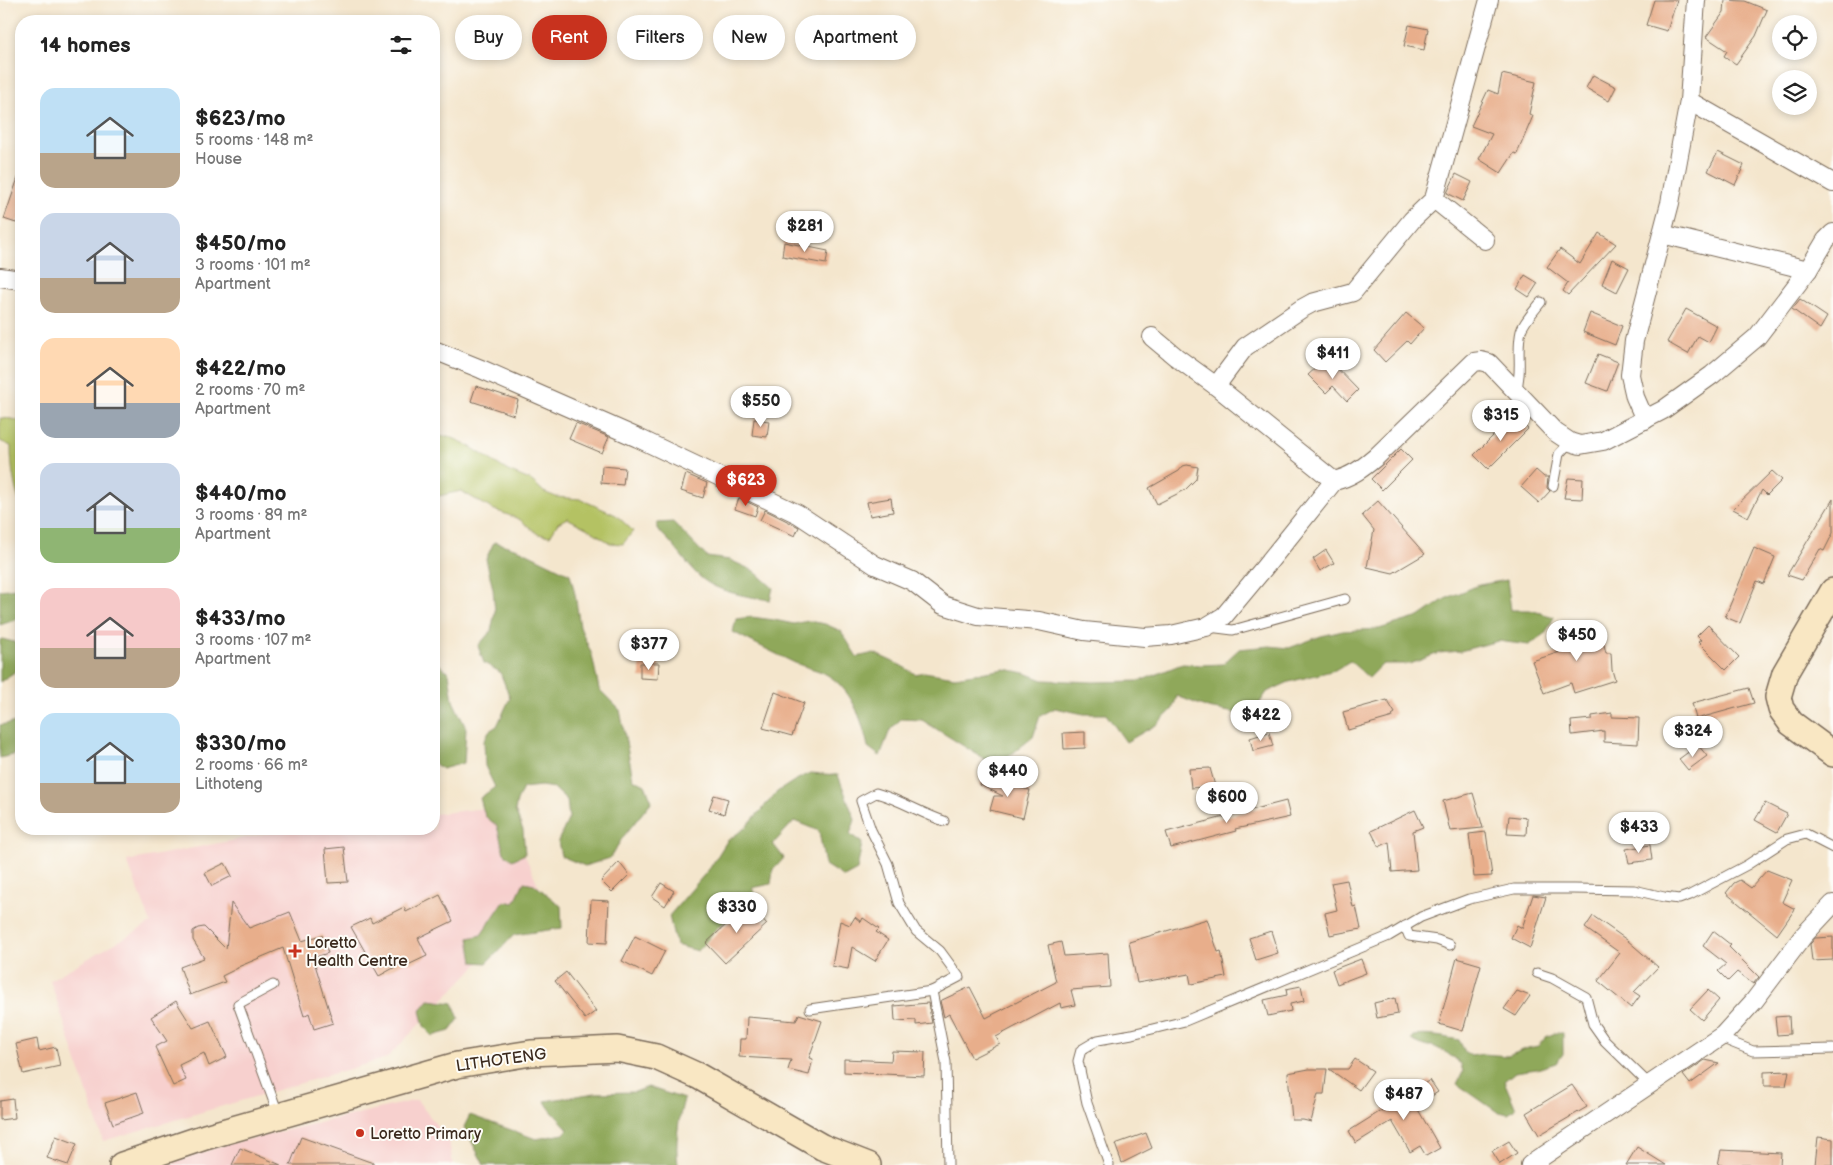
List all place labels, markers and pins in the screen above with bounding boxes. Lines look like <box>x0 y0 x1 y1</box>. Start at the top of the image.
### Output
pin: $281 <box>775 210 835 253</box>
pin: $411 <box>1303 338 1363 380</box>
pin: $550 <box>731 386 791 428</box>
pin: $315 <box>1471 400 1531 442</box>
pin: $623 <box>716 464 776 507</box>
pin: $450 <box>1547 620 1607 662</box>
pin: $377 <box>619 628 679 671</box>
pin: $422 <box>1231 700 1291 742</box>
pin: $324 <box>1663 716 1723 758</box>
pin: $440 <box>978 756 1038 798</box>
pin: $600 <box>1197 782 1257 824</box>
pin: $433 <box>1609 812 1669 854</box>
pin: $330 <box>707 892 767 934</box>
place label: Loretto Health Centre <box>306 934 408 971</box>
marker: Loretto Health Centre <box>288 944 302 958</box>
pin: $487 <box>1374 1078 1434 1121</box>
place label: Loretto Primary <box>370 1125 482 1144</box>
marker: Loretto Primary <box>354 1127 366 1139</box>

